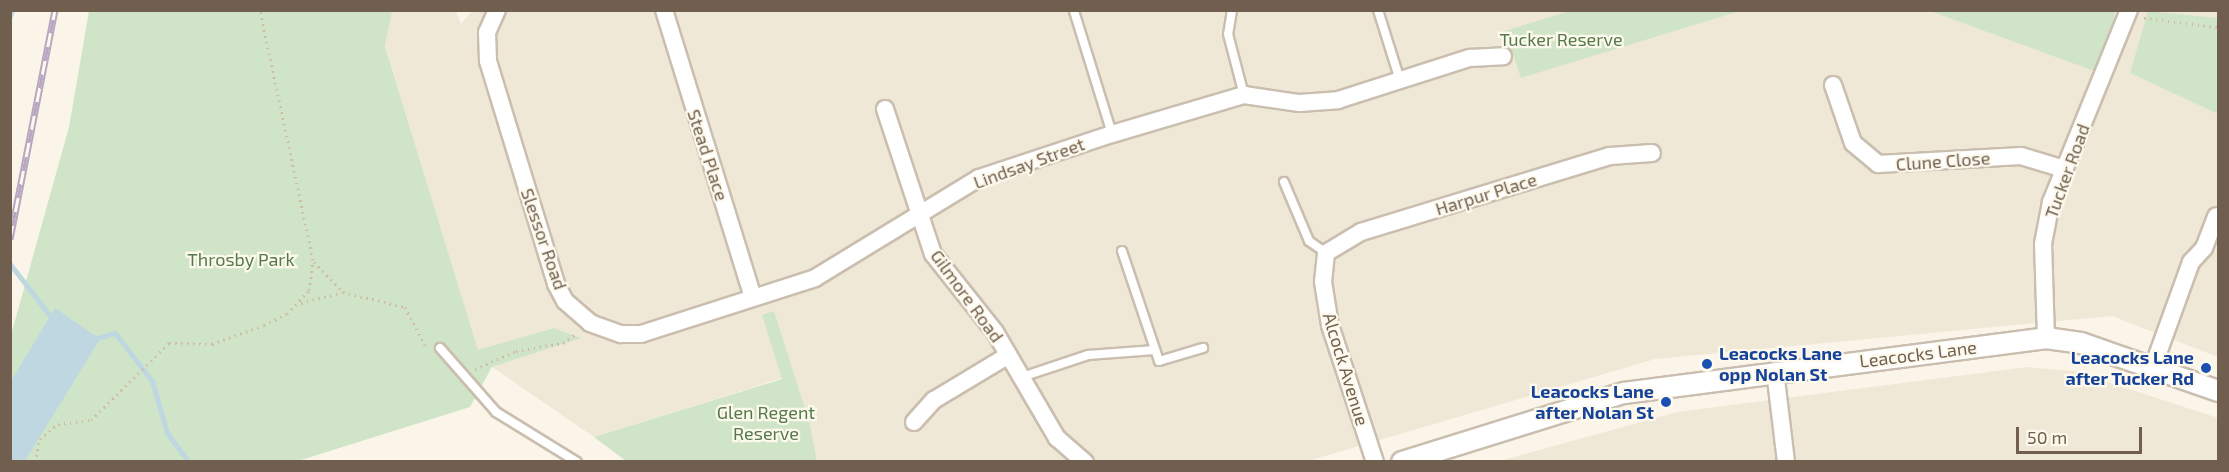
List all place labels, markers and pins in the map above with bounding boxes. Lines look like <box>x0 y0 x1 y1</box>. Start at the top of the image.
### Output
place label: Leacocks Lane opp Nolan St <box>1719 343 1842 386</box>
place label: Leacocks Lane after Tucker Rd <box>2064 347 2194 389</box>
marker: Leacocks Lane opp Nolan St <box>1700 357 1714 371</box>
marker: Leacocks Lane after Tucker Rd <box>2199 361 2213 375</box>
place label: Leacocks Lane after Nolan St <box>1531 381 1654 424</box>
marker: Leacocks Lane after Nolan St <box>1659 395 1673 409</box>

